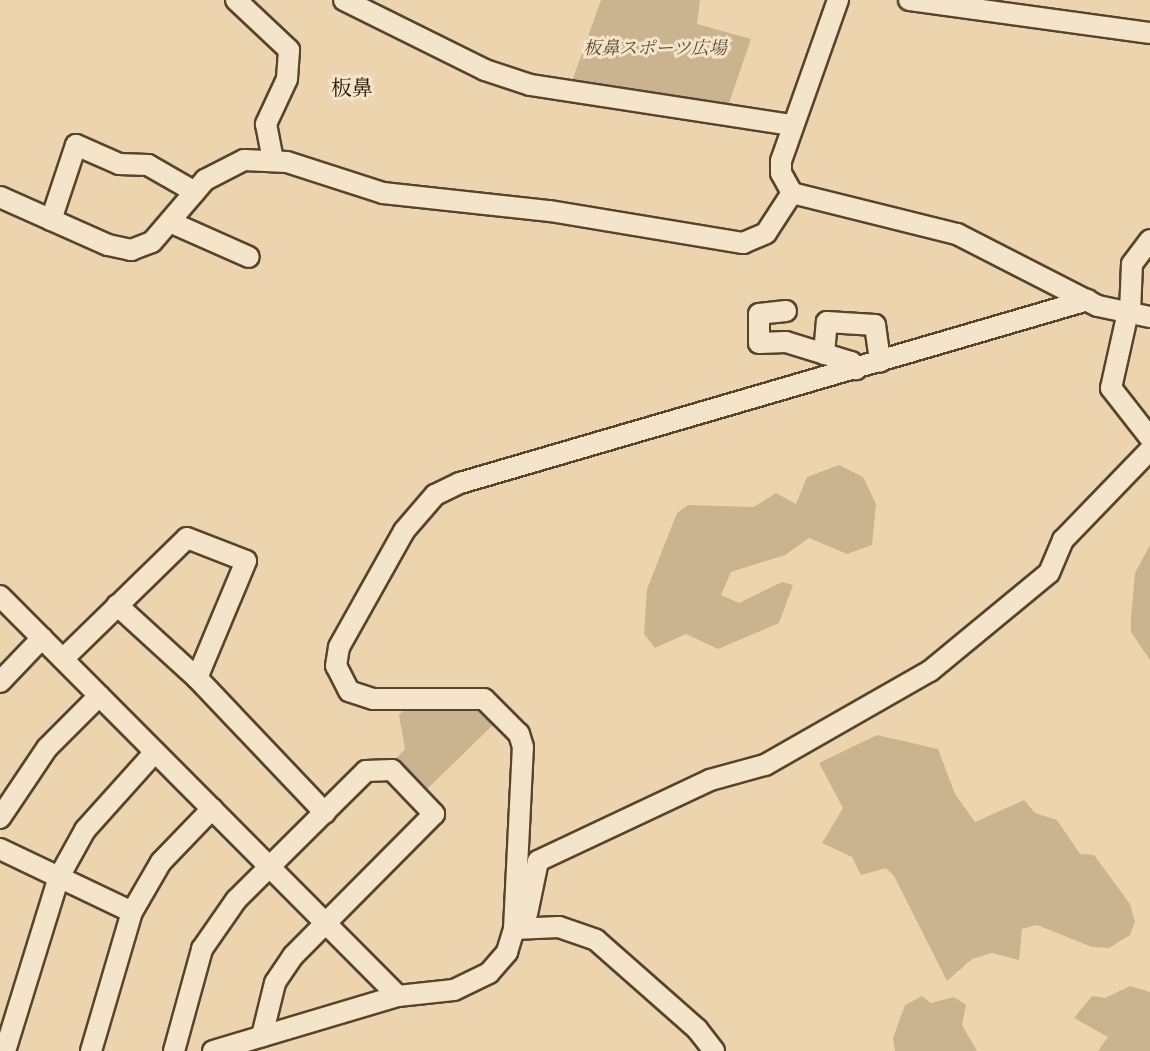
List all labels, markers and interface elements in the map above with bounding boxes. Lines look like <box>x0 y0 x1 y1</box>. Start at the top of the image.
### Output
park label: 板鼻スポーツ広場 <box>583 38 727 60</box>
district label: 板鼻 <box>331 76 373 102</box>

